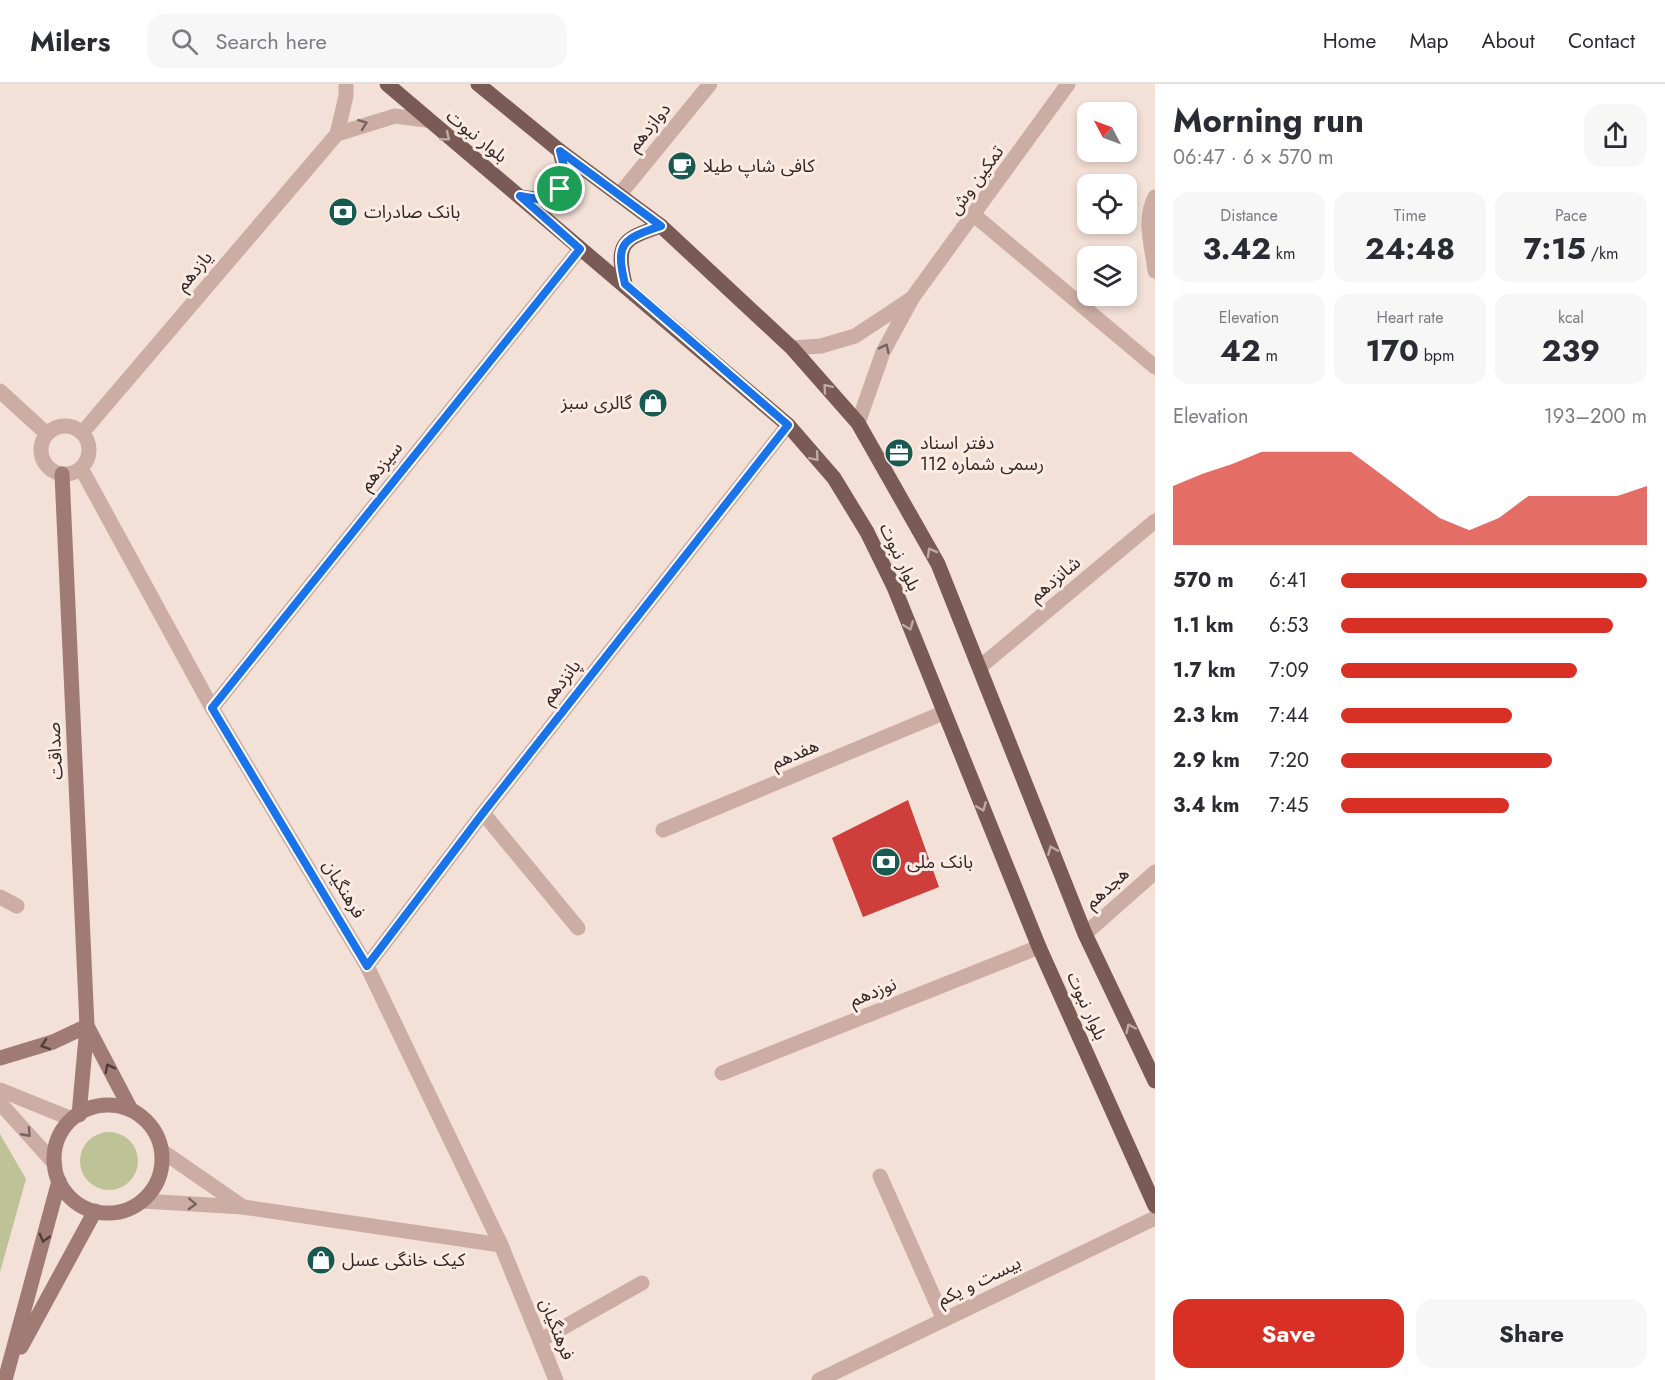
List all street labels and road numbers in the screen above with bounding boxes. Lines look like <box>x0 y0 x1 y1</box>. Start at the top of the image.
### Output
street label: دوازدهم <box>621 97 677 157</box>
street label: بلوار نبوت <box>441 103 513 169</box>
street label: تمکین وش <box>942 140 1010 220</box>
street label: یازدهم <box>169 245 219 297</box>
street label: سیزدهم <box>353 436 409 496</box>
street label: بلوار نبوت <box>873 519 927 595</box>
street label: شانزدهم <box>1024 550 1086 608</box>
street label: پانزدهم <box>535 654 587 710</box>
street label: صداقت <box>41 721 69 781</box>
street label: هفدهم <box>767 732 823 776</box>
street label: فرهنگیان <box>316 855 372 923</box>
street label: هجدهم <box>1079 861 1135 915</box>
street label: بلوار نبوت <box>1060 968 1114 1044</box>
street label: نوزدهم <box>846 971 900 1013</box>
street label: بیست و یکم <box>933 1250 1025 1312</box>
street label: فرهنگیان <box>533 1294 581 1364</box>

